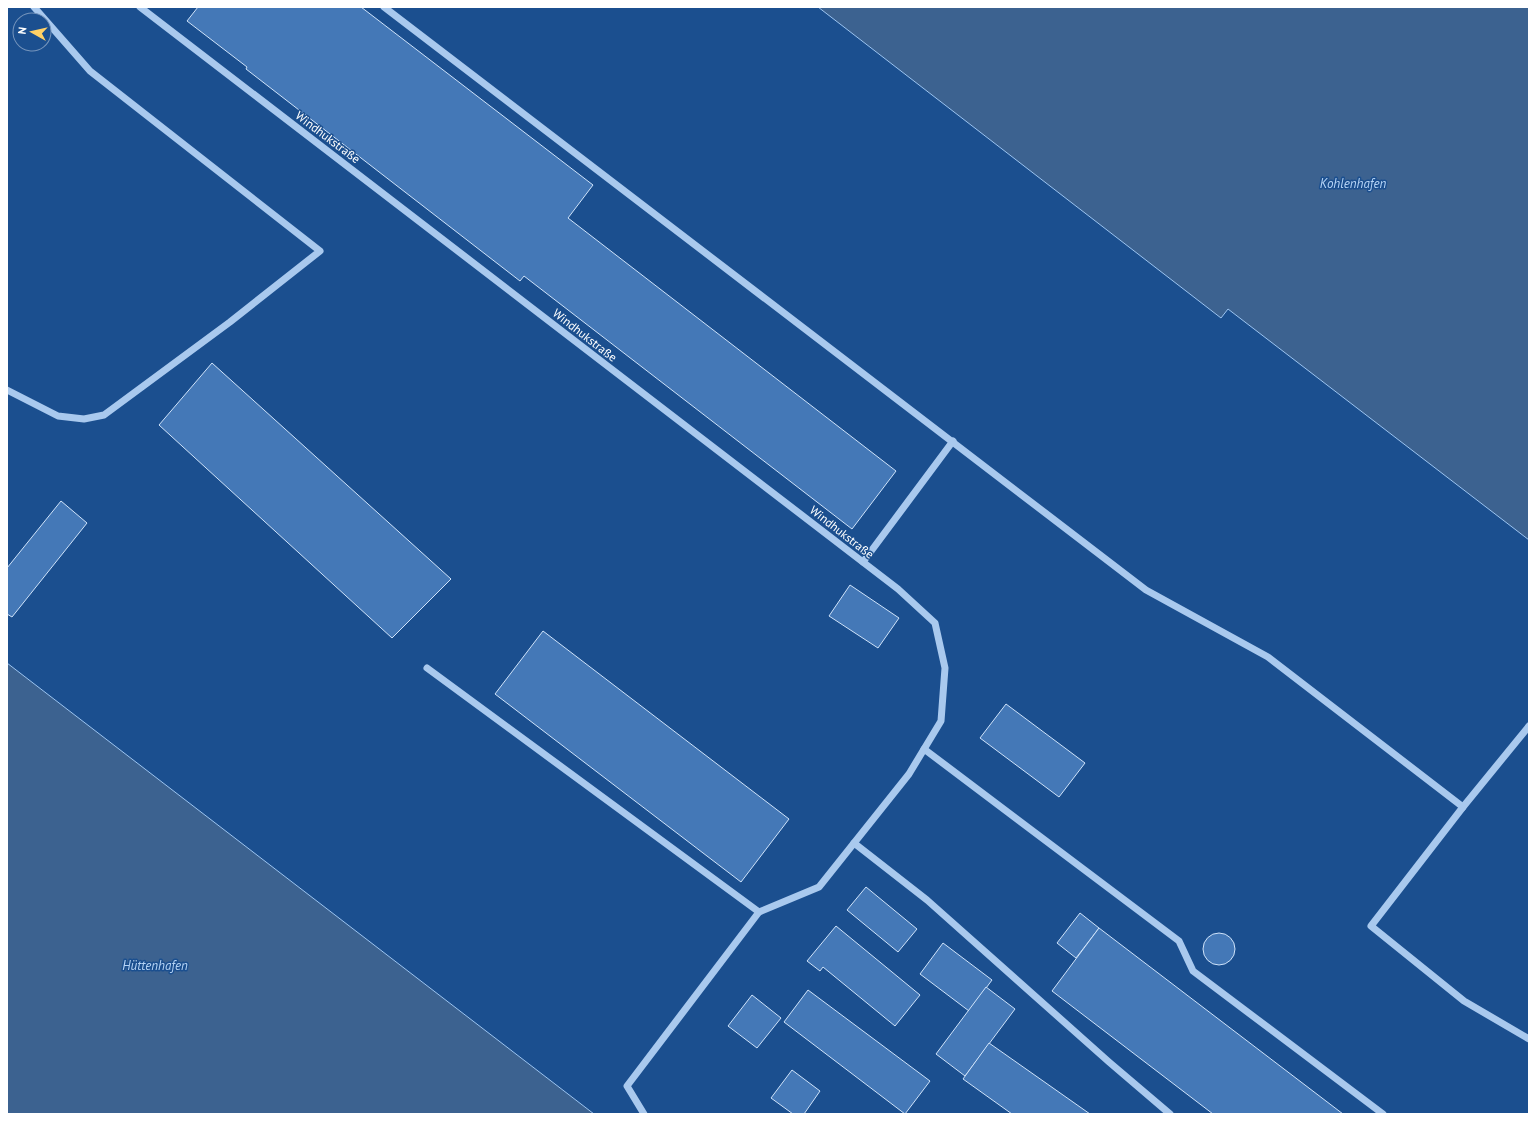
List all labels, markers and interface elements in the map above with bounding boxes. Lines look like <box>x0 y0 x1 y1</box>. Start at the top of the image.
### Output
north arrow <box>12 12 52 52</box>
text: N <box>15 26 30 35</box>
street label: Windhukstraße <box>293 108 363 166</box>
water label: Kohlenhafen <box>1320 175 1386 192</box>
street label: Windhukstraße <box>550 305 620 365</box>
street label: Windhukstraße <box>807 502 877 562</box>
water label: Hüttenhafen <box>122 957 188 974</box>

